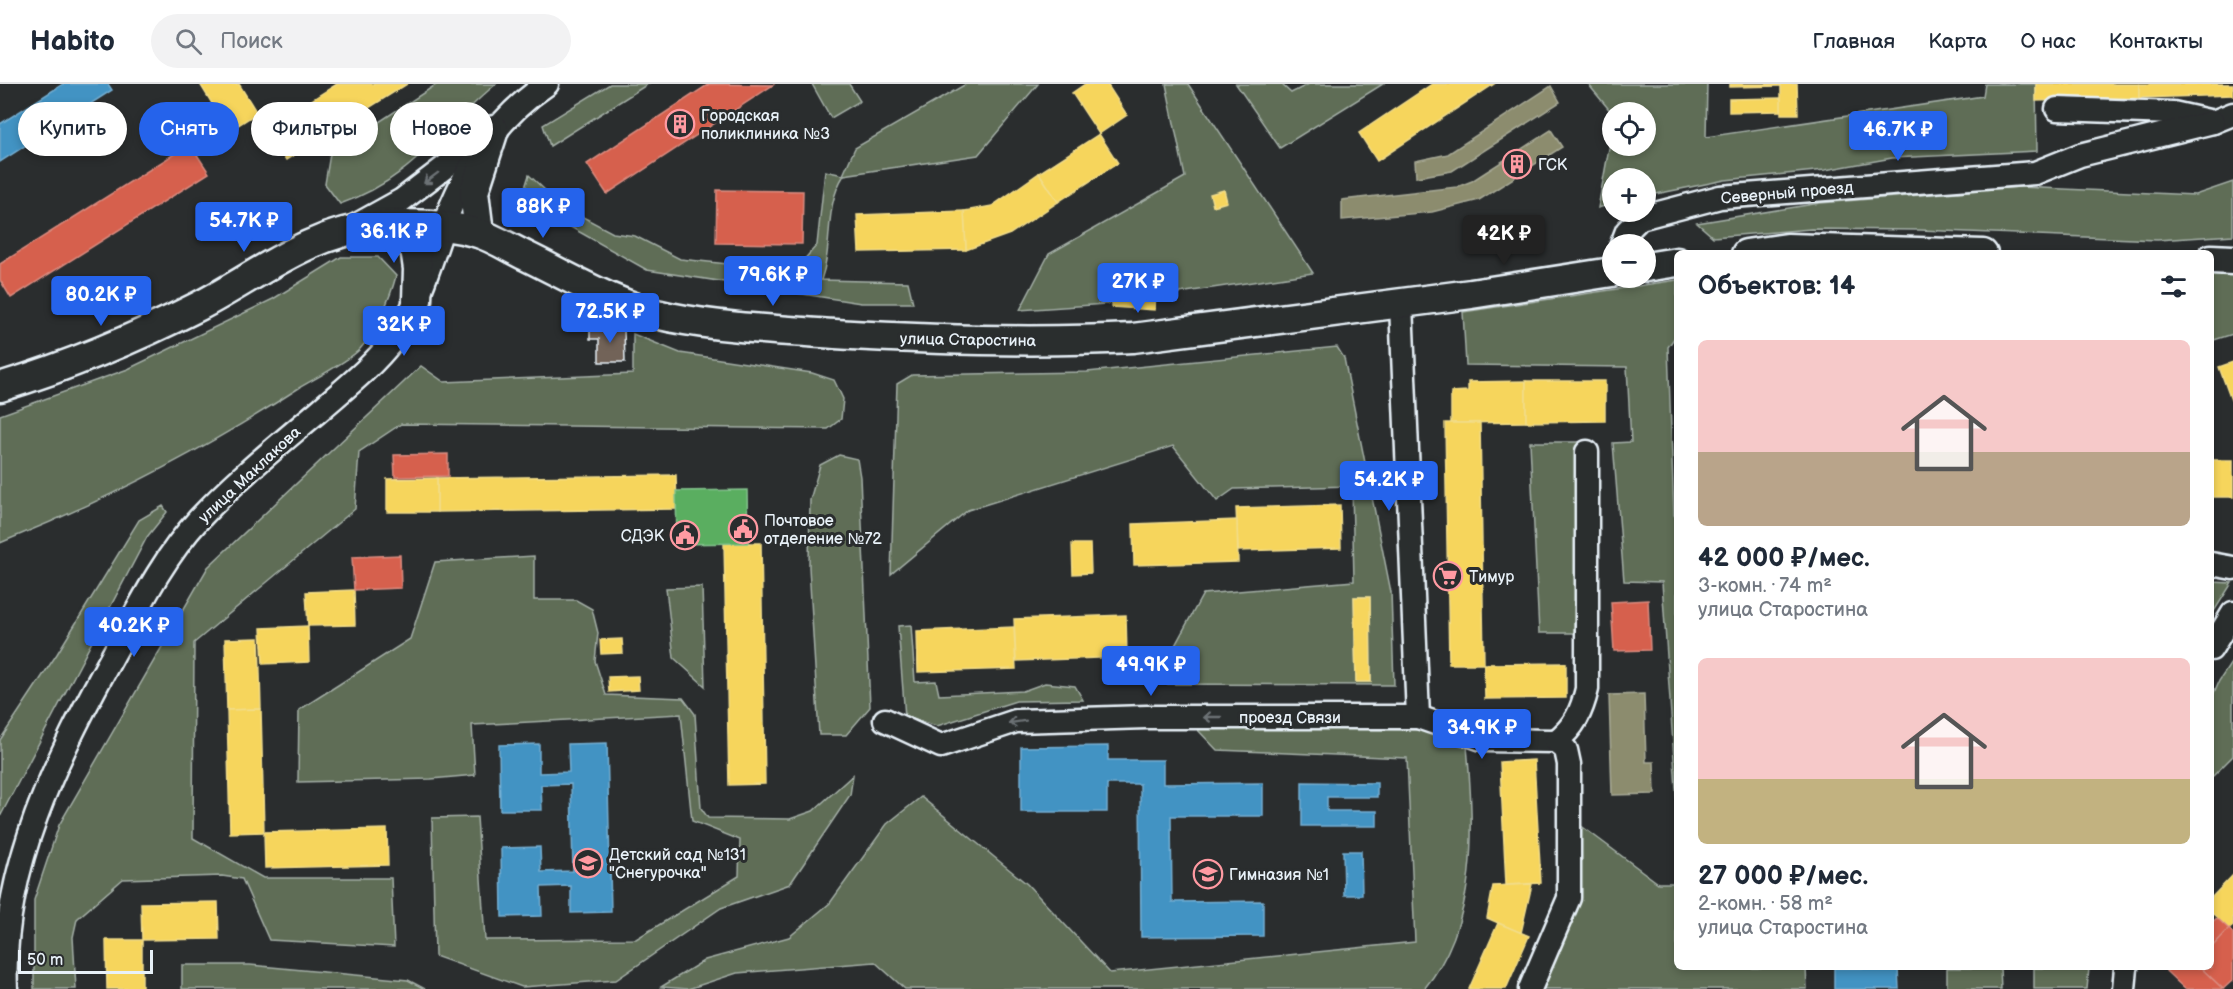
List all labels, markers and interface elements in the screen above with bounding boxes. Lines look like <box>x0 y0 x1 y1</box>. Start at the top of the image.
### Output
search box <box>151 14 571 68</box>
text: Habito <box>30 25 115 58</box>
icon: search <box>172 25 205 58</box>
text: Поиск <box>220 28 283 55</box>
text: Главная <box>1812 29 1895 54</box>
text: Карта <box>1928 29 1987 54</box>
text: О нас <box>2020 29 2076 54</box>
text: Контакты <box>2109 29 2203 54</box>
chip: Купить <box>18 102 127 156</box>
chip: Снять <box>139 102 239 156</box>
chip: Фильтры <box>251 102 378 156</box>
chip: Новое <box>390 102 493 156</box>
map controls <box>1602 102 1656 288</box>
button: locate <box>1602 102 1656 156</box>
place label: Городская поликлиника №3 <box>701 107 830 144</box>
building icon: Городская поликлиника №3 <box>664 108 696 140</box>
pin: 46.7K ₽ <box>1843 111 1953 162</box>
text: 46.7K ₽ <box>1863 118 1933 142</box>
building icon: ГСК <box>1501 148 1533 180</box>
place label: ГСК <box>1538 156 1568 175</box>
button: + <box>1602 168 1656 222</box>
one-way arrow <box>423 172 439 184</box>
street label: Северный проезд <box>1720 178 1854 209</box>
pin: 88K ₽ <box>501 188 585 239</box>
text: 88K ₽ <box>516 195 570 219</box>
pin: 54.7K ₽ <box>189 202 299 253</box>
text: 54.7K ₽ <box>209 209 279 233</box>
pin: 36.1K ₽ <box>339 213 449 264</box>
pin: 42K ₽ <box>1462 215 1546 266</box>
text: 36.1K ₽ <box>360 220 428 244</box>
text: 42K ₽ <box>1477 222 1531 246</box>
button: − <box>1602 234 1656 288</box>
pin: 79.6K ₽ <box>718 256 828 307</box>
text: 79.6K ₽ <box>738 263 808 287</box>
pin: 27K ₽ <box>1096 263 1180 314</box>
text: 27K ₽ <box>1111 270 1165 294</box>
icon: filters <box>2157 270 2190 303</box>
text: Объектов: 14 <box>1698 271 1855 302</box>
pin: 80.2K ₽ <box>46 276 156 327</box>
text: 80.2K ₽ <box>65 283 137 307</box>
pin: 72.5K ₽ <box>555 293 665 344</box>
text: 72.5K ₽ <box>575 300 645 324</box>
pin: 32K ₽ <box>362 306 446 357</box>
text: 32K ₽ <box>377 313 431 337</box>
street label: улица Старостина <box>900 330 1037 351</box>
icon: home <box>1890 379 1998 487</box>
street label: улица Маклакова <box>195 422 305 527</box>
pin: 54.2K ₽ <box>1334 461 1444 512</box>
text: 54.2K ₽ <box>1354 468 1424 492</box>
place label: Почтовое отделение №72 <box>764 512 882 549</box>
public building icon: Почтовое отделение №72 <box>727 513 759 545</box>
public building icon: СДЭК <box>669 519 701 551</box>
place label: СДЭК <box>621 527 665 546</box>
text: 42 000 ₽/мес. <box>1698 543 1870 574</box>
supermarket icon: Тимур <box>1432 560 1464 592</box>
place label: Тимур <box>1469 568 1514 587</box>
text: 3-комн. · 74 m² <box>1698 574 1832 598</box>
text: улица Старостина <box>1698 598 1868 622</box>
pin: 40.2K ₽ <box>79 607 189 658</box>
text: 40.2K ₽ <box>98 614 170 638</box>
pin: 49.9K ₽ <box>1096 646 1206 697</box>
text: 49.9K ₽ <box>1116 653 1186 677</box>
icon: home <box>1890 697 1998 805</box>
street label: проезд Связи <box>1239 709 1341 728</box>
pin: 34.9K ₽ <box>1427 709 1537 760</box>
one-way arrow <box>1203 711 1223 723</box>
text: 34.9K ₽ <box>1447 716 1517 740</box>
one-way arrow <box>1008 717 1028 728</box>
place label: Детский сад №131 "Снегурочка" <box>609 846 746 883</box>
school or university icon: Детский сад №131 "Снегурочка" <box>572 847 604 879</box>
school or university icon: Гимназия №1 <box>1192 858 1224 890</box>
text: 27 000 ₽/мес. <box>1698 861 1868 892</box>
place label: Гимназия №1 <box>1229 866 1329 885</box>
text: 2-комн. · 58 m² <box>1698 892 1833 916</box>
text: улица Старостина <box>1698 916 1868 940</box>
scale bar <box>18 947 153 974</box>
text: 50 m <box>27 951 63 970</box>

